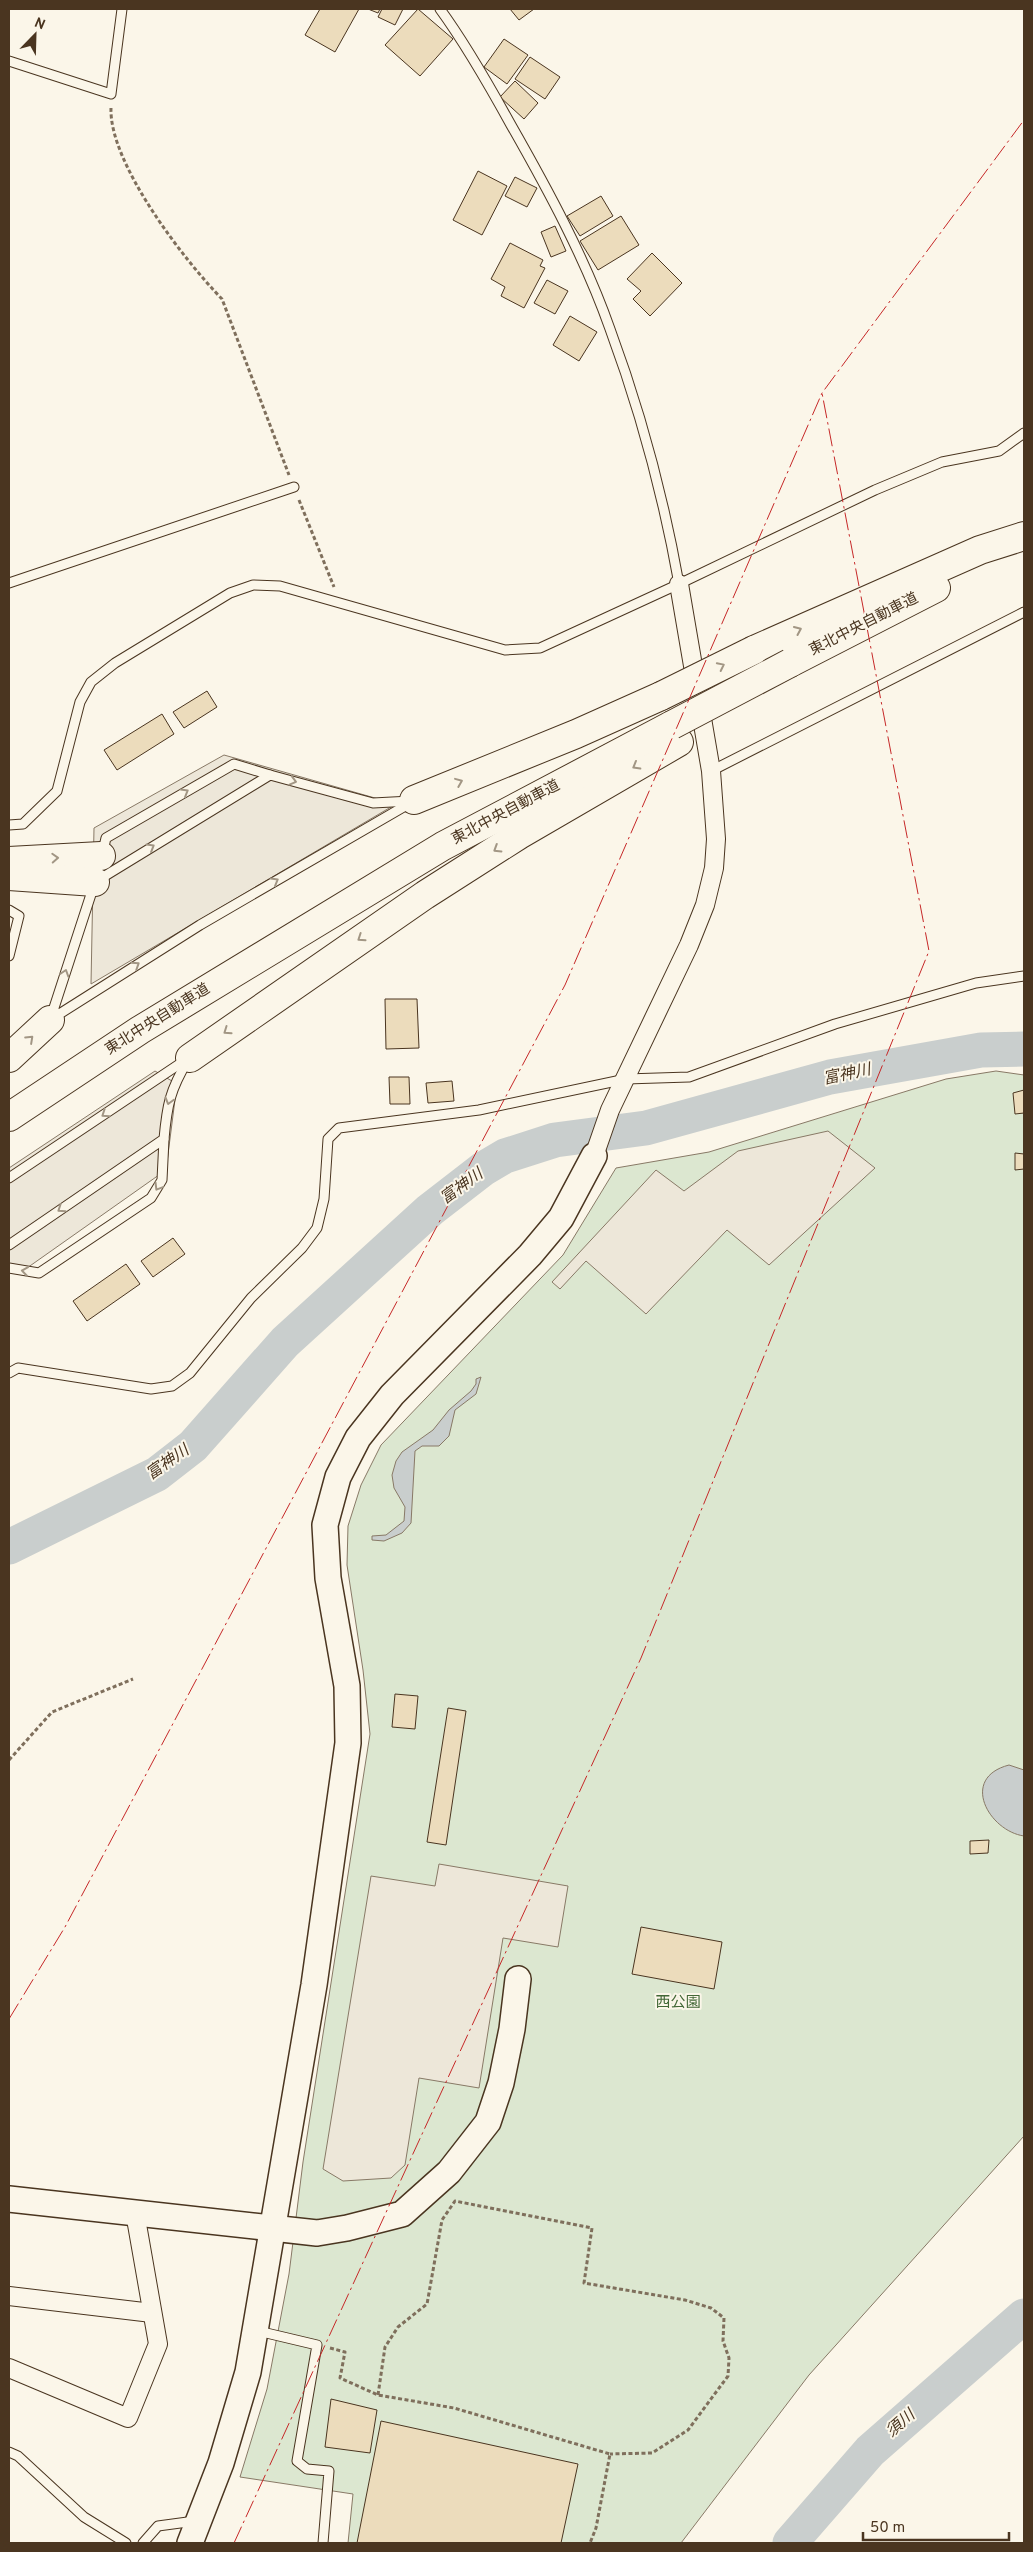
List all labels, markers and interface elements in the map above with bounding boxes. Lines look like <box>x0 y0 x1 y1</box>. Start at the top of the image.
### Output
north arrow <box>10 10 60 60</box>
text: N <box>32 15 47 34</box>
street label: 東北中央自動車道 <box>806 588 922 661</box>
one-way arrow <box>793 626 802 637</box>
one-way arrow <box>716 662 725 673</box>
one-way arrow <box>633 760 642 770</box>
one-way arrow <box>288 775 297 786</box>
street label: 東北中央自動車道 <box>448 776 563 850</box>
one-way arrow <box>454 778 463 788</box>
one-way arrow <box>180 789 189 799</box>
one-way arrow <box>493 843 502 852</box>
one-way arrow <box>146 844 155 854</box>
one-way arrow <box>51 853 59 864</box>
one-way arrow <box>269 877 278 887</box>
one-way arrow <box>357 932 366 941</box>
one-way arrow <box>130 962 139 972</box>
one-way arrow <box>60 970 70 978</box>
street label: 東北中央自動車道 <box>102 979 214 1060</box>
one-way arrow <box>224 1025 233 1034</box>
one-way arrow <box>24 1036 33 1045</box>
water label: 富神川 <box>821 1060 875 1090</box>
one-way arrow <box>164 1097 174 1105</box>
one-way arrow <box>102 1108 111 1117</box>
water label: 富神川 <box>437 1164 489 1209</box>
one-way arrow <box>154 1181 164 1190</box>
one-way arrow <box>58 1203 67 1212</box>
one-way arrow <box>20 1266 28 1277</box>
water label: 富神川 <box>143 1440 195 1485</box>
park label: 西公園 <box>655 1994 701 2013</box>
water label: 須川 <box>882 2405 921 2442</box>
scale bar <box>863 2510 1009 2542</box>
text: 50 m <box>870 2519 905 2538</box>

